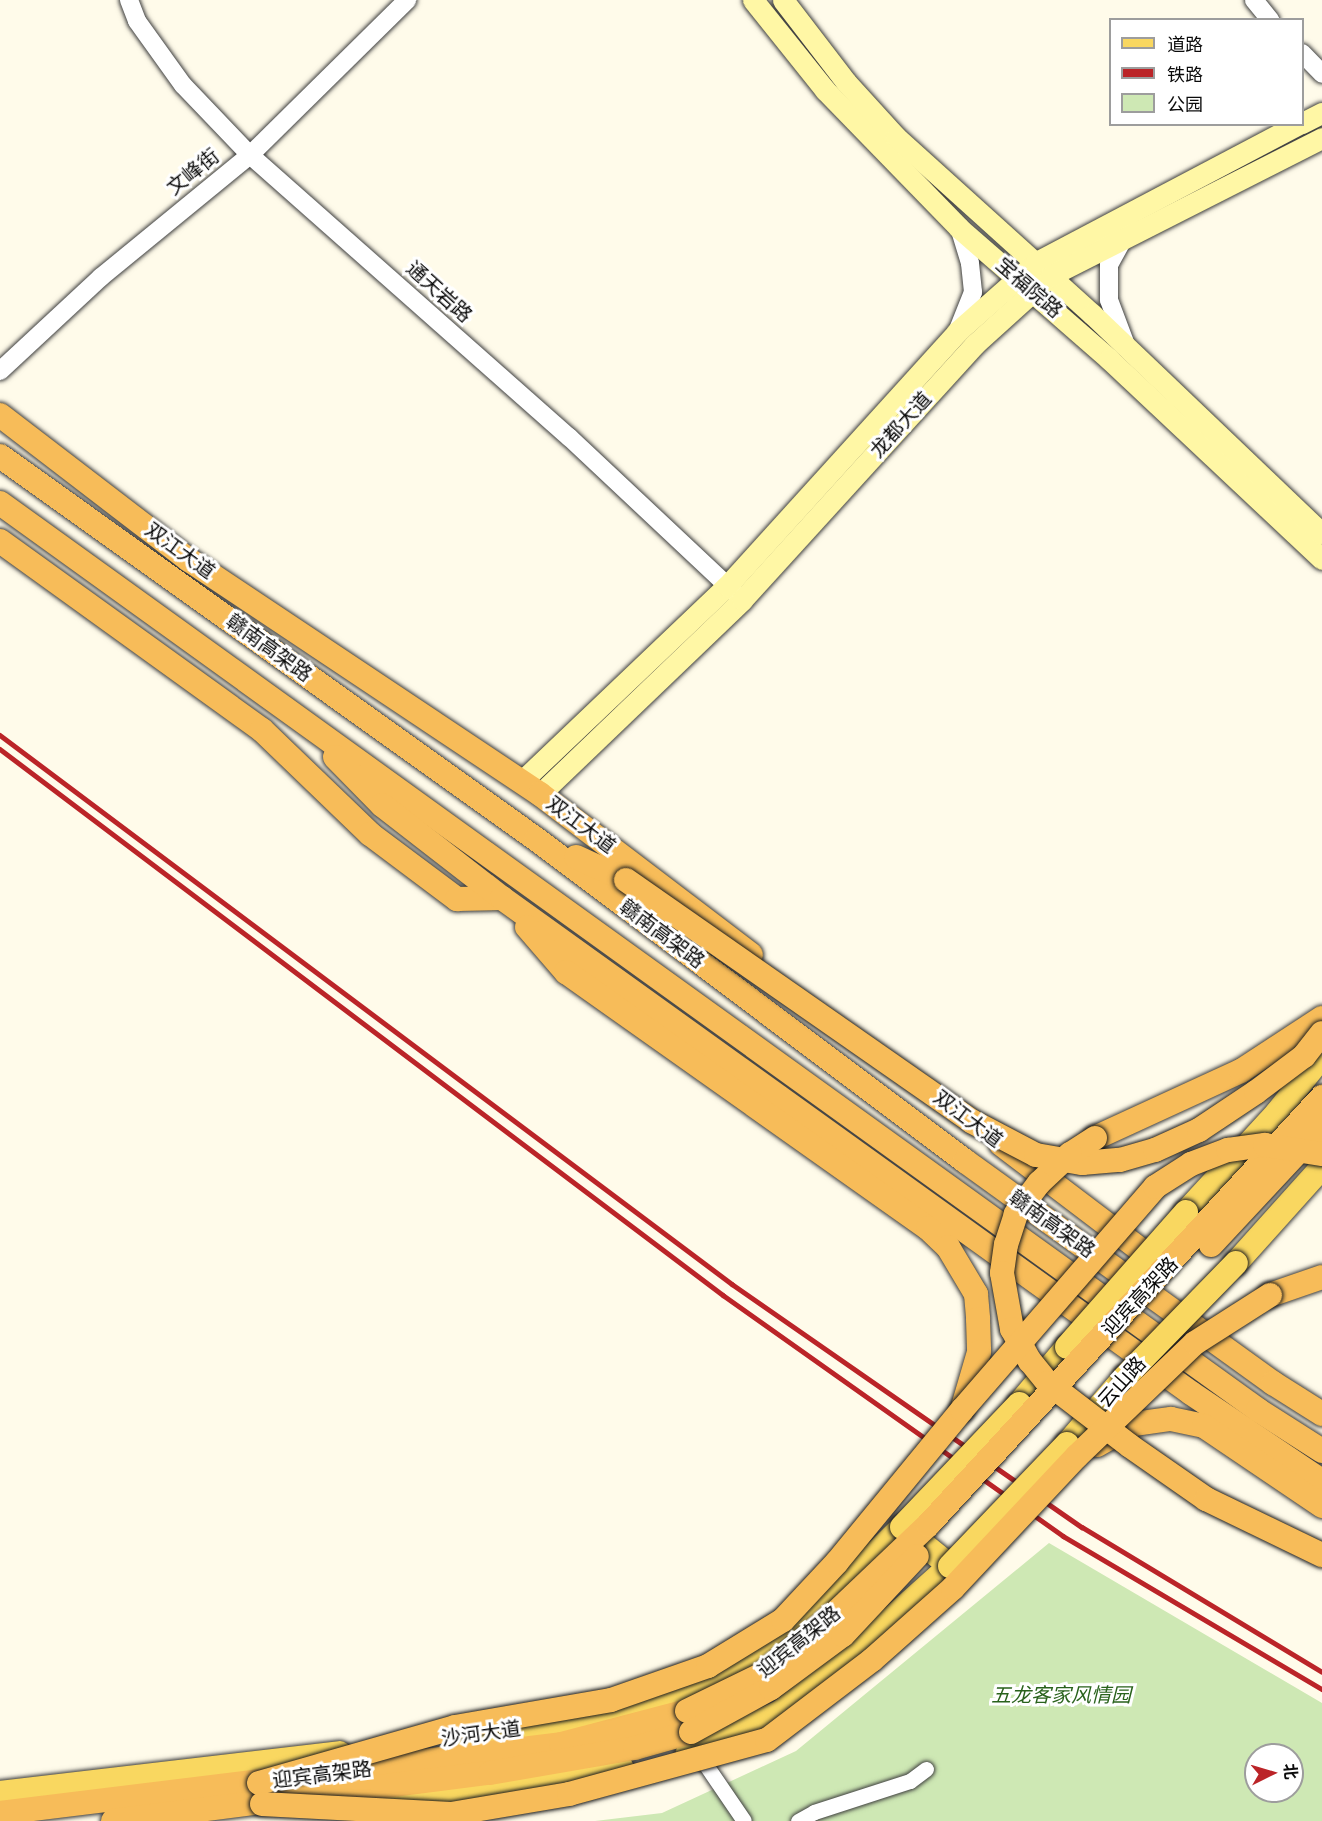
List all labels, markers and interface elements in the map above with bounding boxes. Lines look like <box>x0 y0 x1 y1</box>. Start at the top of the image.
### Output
legend <box>1109 18 1304 126</box>
text: 道路 <box>1167 35 1203 55</box>
text: 铁路 <box>1167 65 1203 85</box>
text: 公园 <box>1167 95 1203 115</box>
street label: 文峰街 <box>162 144 224 200</box>
street label: 宝福院路 <box>991 253 1067 323</box>
street label: 通天岩路 <box>401 256 477 328</box>
street label: 龙都大道 <box>865 387 937 463</box>
street label: 双江大道 <box>141 518 219 584</box>
street label: 赣南高架路 <box>221 609 317 687</box>
street label: 双江大道 <box>542 791 620 859</box>
street label: 赣南高架路 <box>615 894 709 974</box>
street label: 双江大道 <box>929 1085 1007 1153</box>
street label: 赣南高架路 <box>1004 1185 1100 1263</box>
street label: 迎宾高架路 <box>1097 1252 1183 1342</box>
street label: 云山路 <box>1093 1352 1151 1412</box>
street label: 迎宾高架路 <box>753 1601 845 1683</box>
park label: 五龙客家风情园 <box>991 1683 1131 1707</box>
street label: 沙河大道 <box>440 1717 522 1751</box>
north arrow <box>1244 1743 1304 1803</box>
street label: 迎宾高架路 <box>271 1757 373 1793</box>
text: 北 <box>1281 1763 1300 1780</box>

